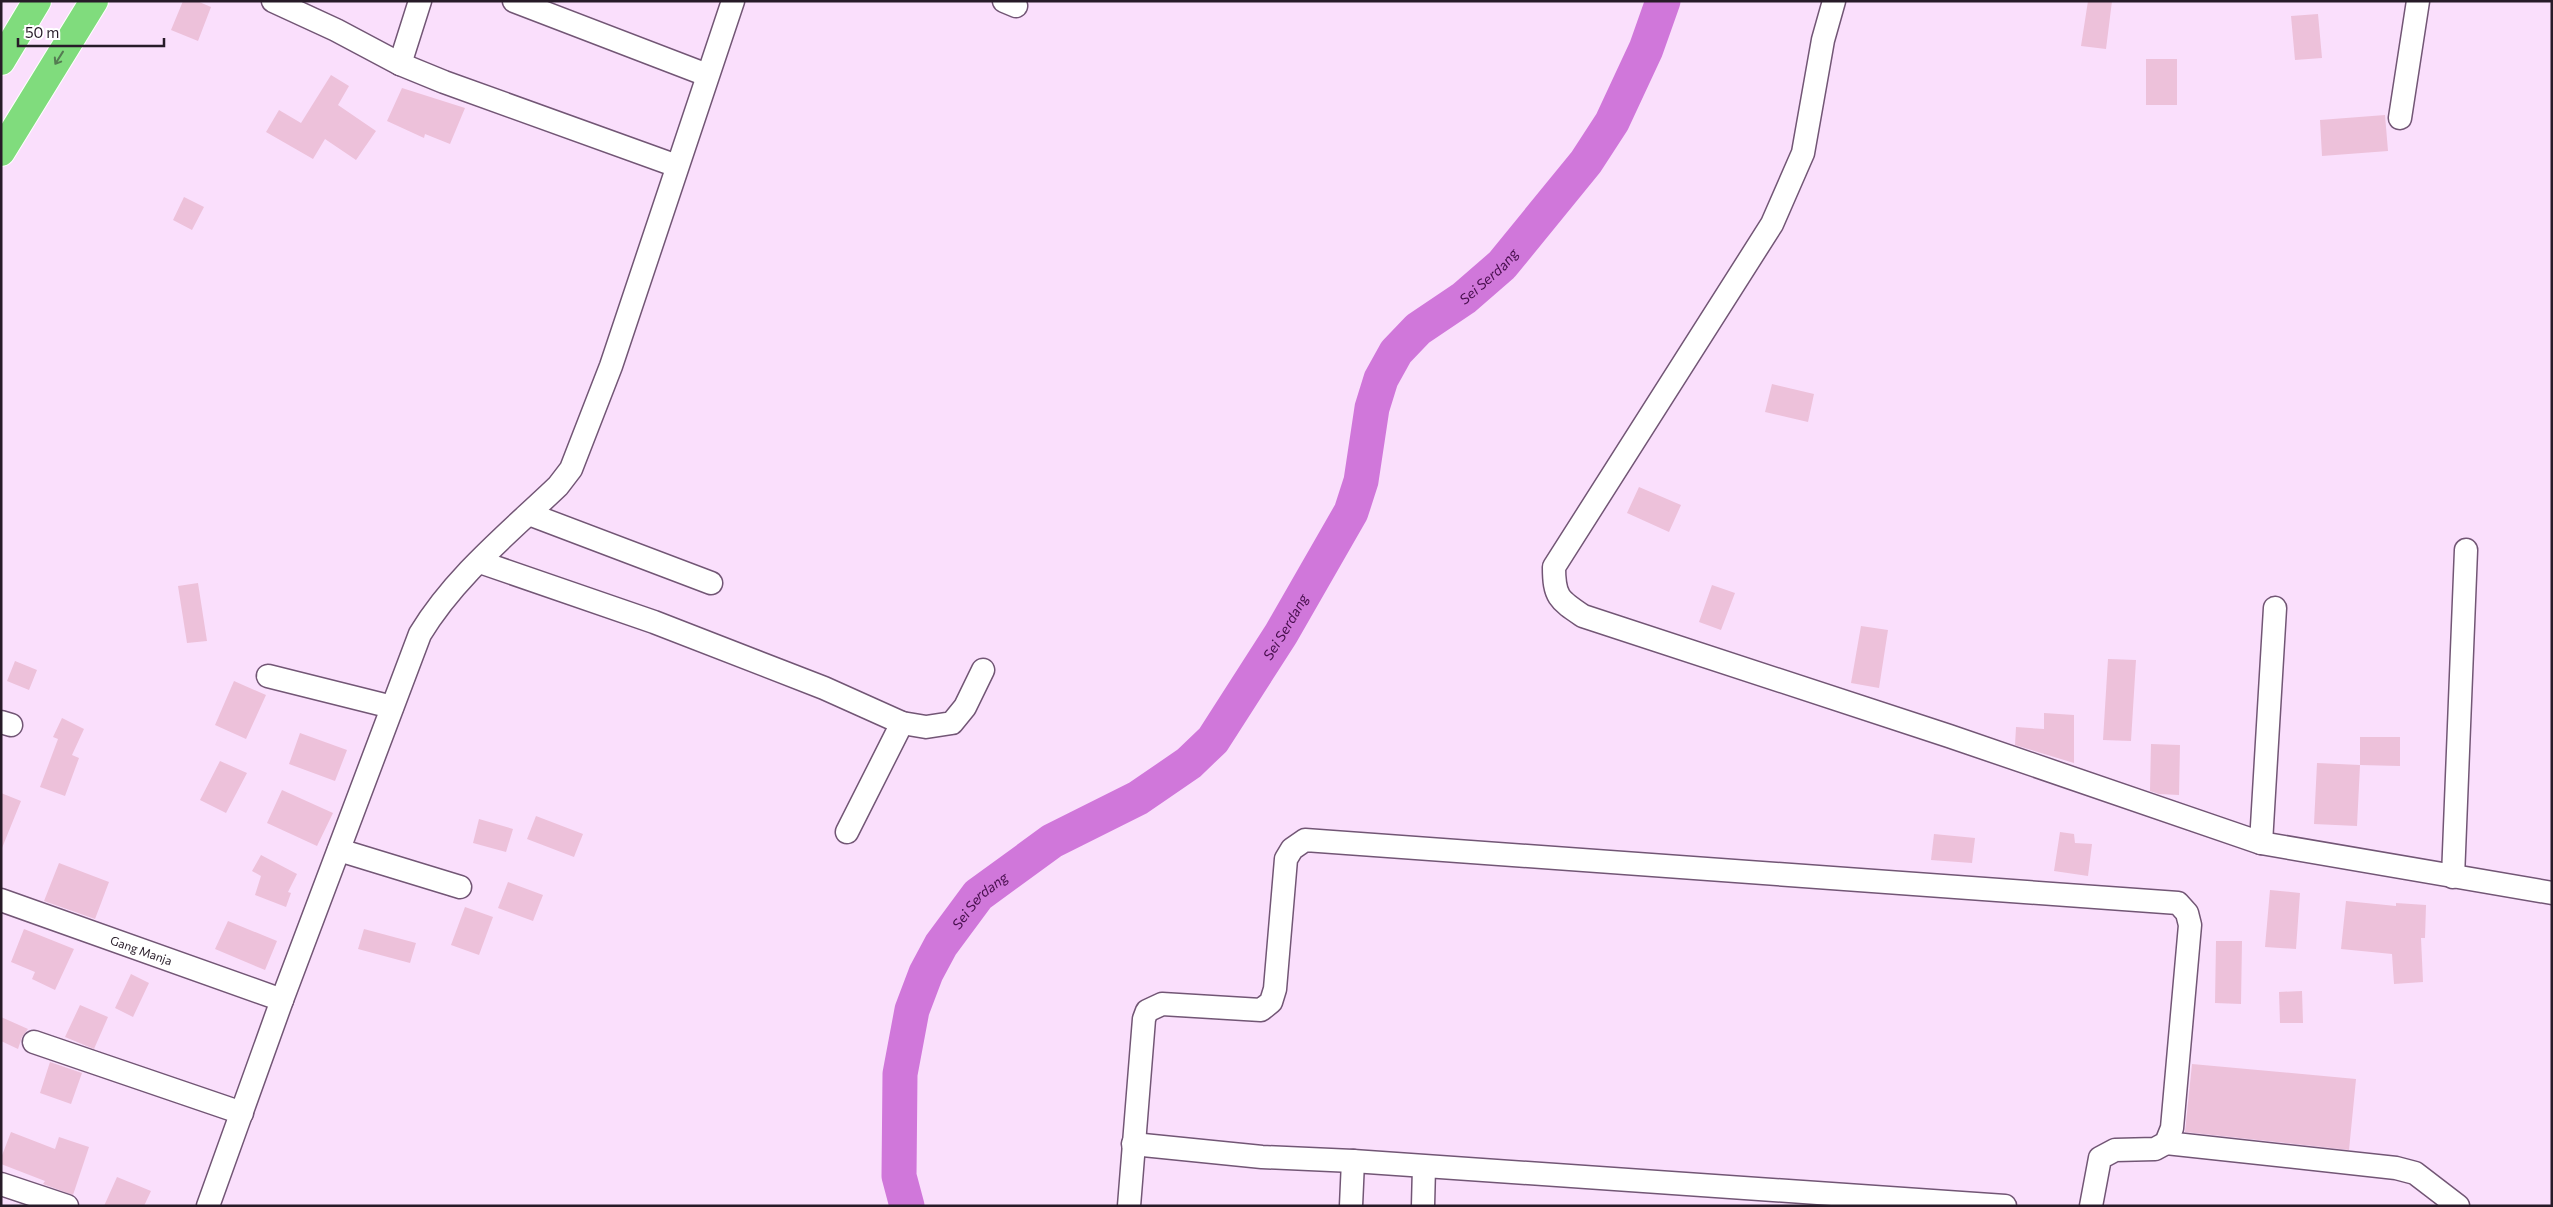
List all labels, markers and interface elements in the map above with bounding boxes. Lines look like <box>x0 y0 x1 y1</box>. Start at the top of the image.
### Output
scale bar <box>18 15 164 47</box>
text: 50 m <box>25 23 59 41</box>
one-way arrow <box>54 50 64 64</box>
water label: Sei Serdang <box>1455 243 1522 307</box>
water label: Sei Serdang <box>1258 589 1312 663</box>
water label: Sei Serdang <box>948 867 1012 932</box>
street label: Gang Manja <box>109 933 174 967</box>

